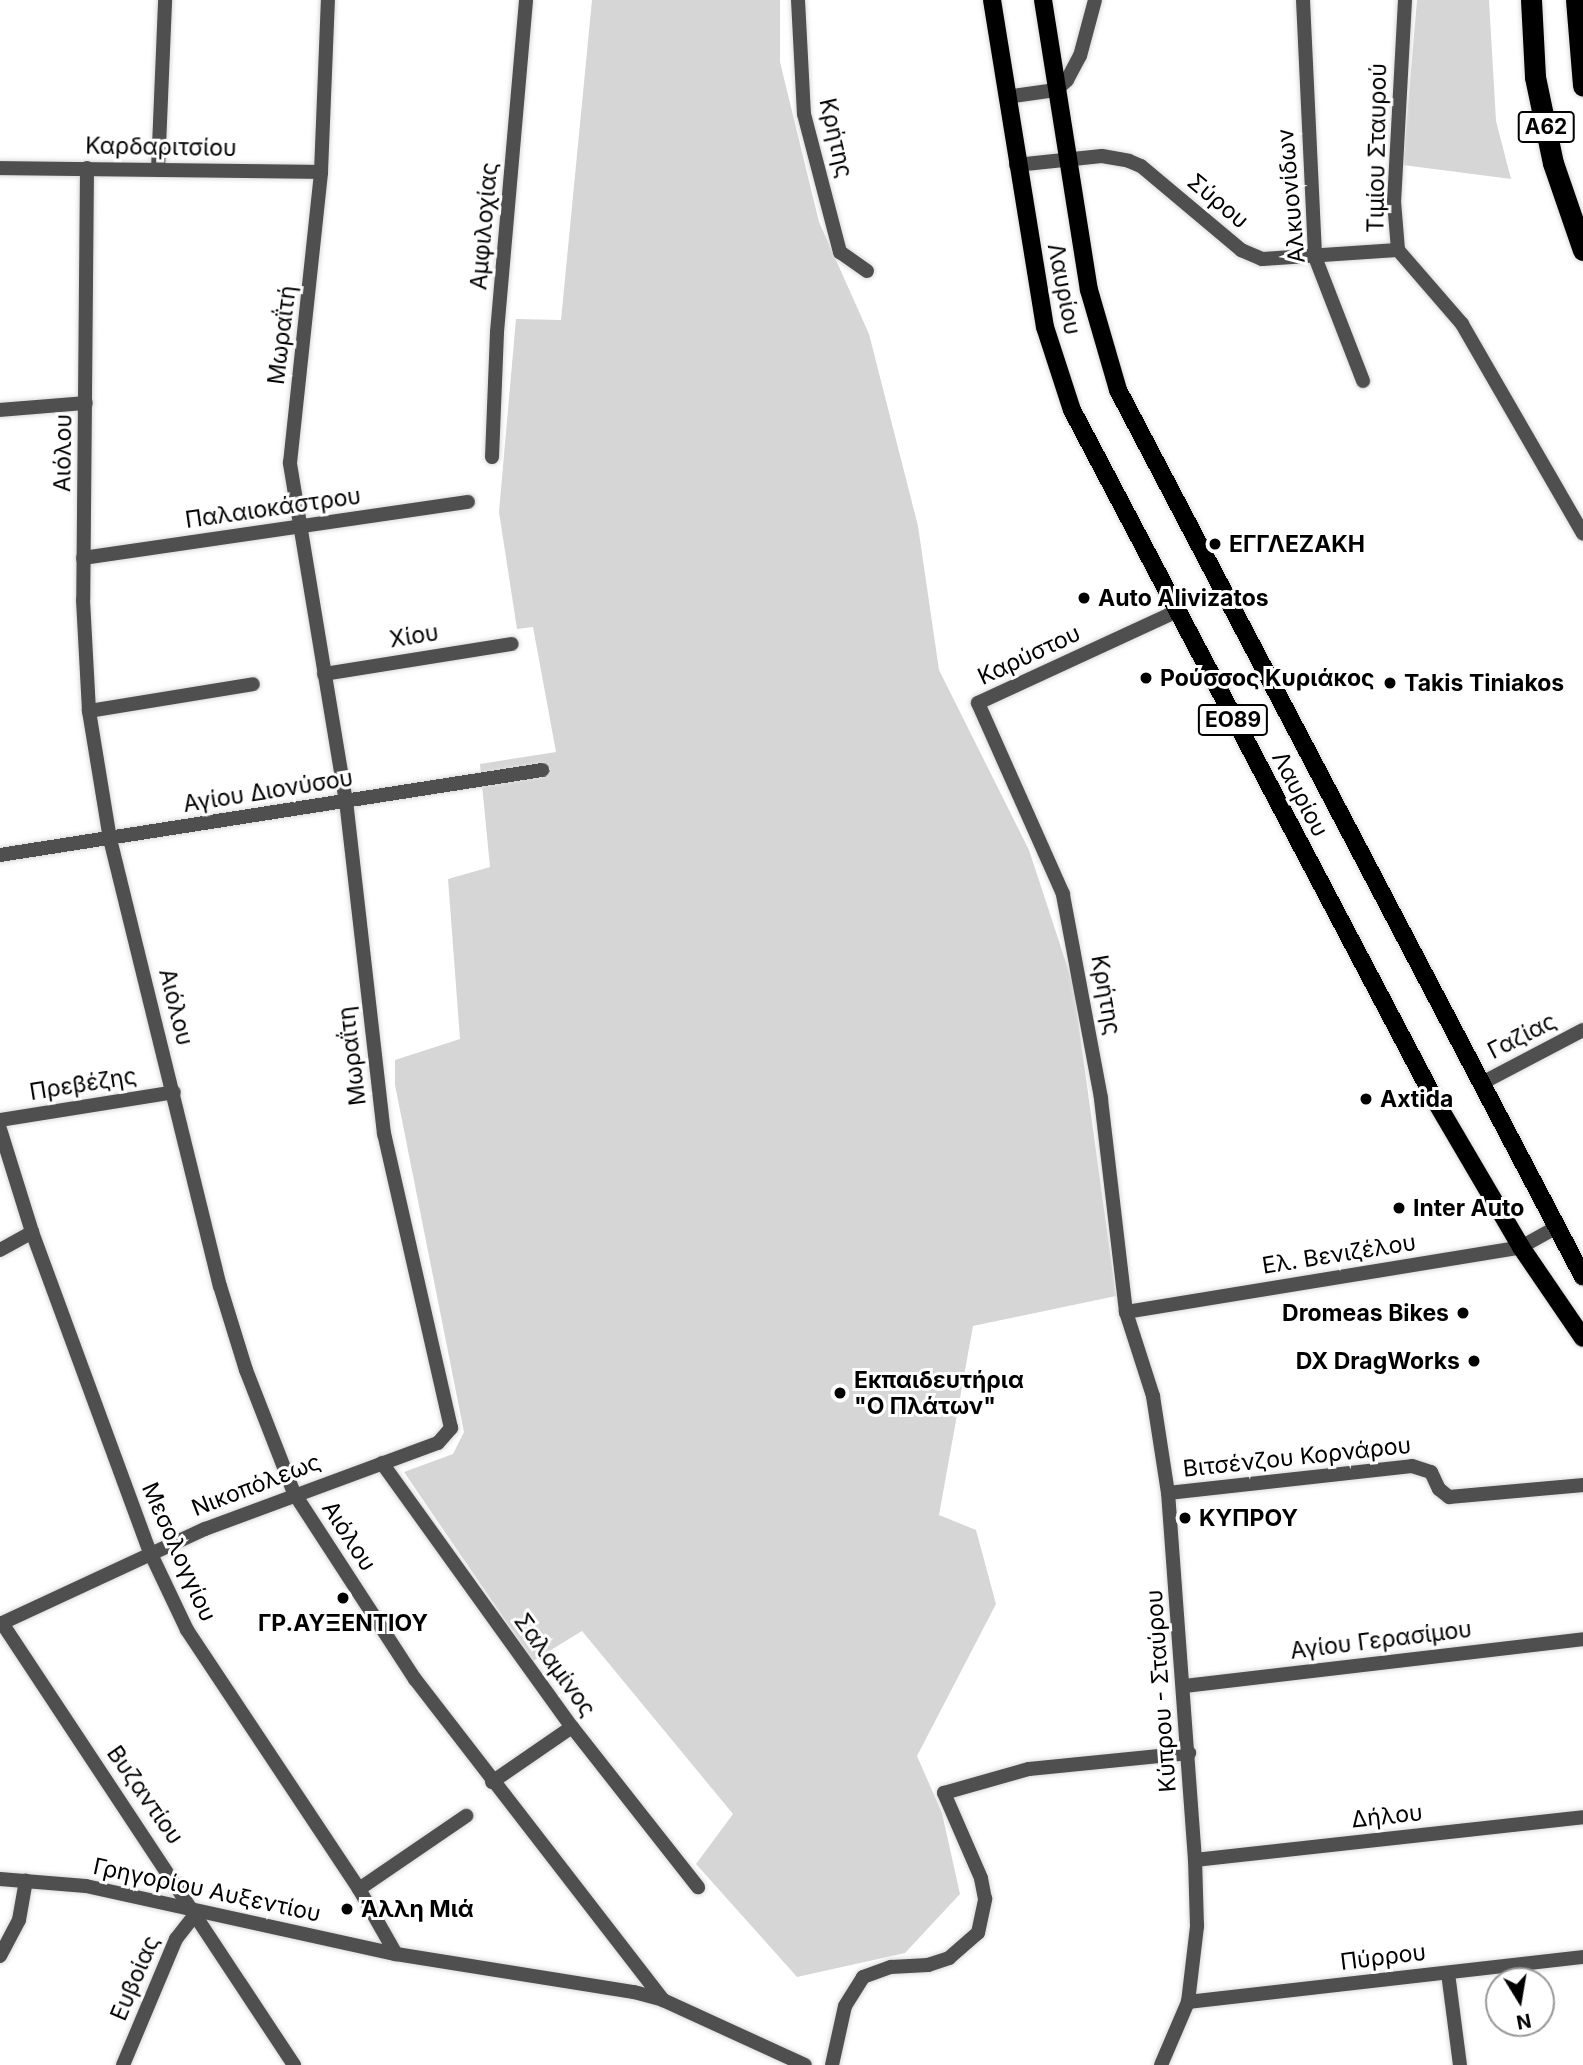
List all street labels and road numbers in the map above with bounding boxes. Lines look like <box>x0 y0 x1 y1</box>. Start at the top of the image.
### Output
street label: Τιμίου Σταυρού <box>1362 63 1392 233</box>
street label: Κρήτης <box>813 95 859 181</box>
road number: Α62 <box>1516 110 1576 144</box>
street label: Αλκυονίδων <box>1271 128 1311 264</box>
street label: Καρδαριτσίου <box>85 132 237 162</box>
street label: Αμφιλοχίας <box>465 161 503 291</box>
street label: Σύρου <box>1182 168 1254 234</box>
street label: Λαυρίου <box>1042 241 1086 337</box>
street label: Μωραΐτή <box>262 284 302 386</box>
street label: Αιόλου <box>49 414 77 492</box>
street label: Παλαιοκάστρου <box>183 482 363 534</box>
street label: Χίου <box>387 619 441 653</box>
street label: Καρύστου <box>973 619 1085 691</box>
road number: ΕΟ89 <box>1196 702 1270 738</box>
street label: Λαυρίου <box>1266 747 1334 841</box>
street label: Αγίου Διονύσου <box>181 764 355 818</box>
street label: Κρήτης <box>1085 953 1127 1037</box>
street label: Αιόλου <box>153 966 199 1048</box>
street label: Μωραΐτη <box>332 1005 372 1107</box>
street label: Γαζίας <box>1483 1007 1561 1065</box>
street label: Πρεβέζης <box>28 1062 138 1106</box>
street label: Ελ. Βενιζέλου <box>1260 1228 1418 1280</box>
street label: Βιτσένζου Κορνάρου <box>1182 1431 1412 1483</box>
street label: Νικοπόλεως <box>188 1448 324 1522</box>
street label: Μεσολογγίου <box>136 1478 222 1626</box>
street label: Αιόλου <box>316 1496 382 1576</box>
street label: Κύπρου - Σταύρου <box>1140 1589 1182 1793</box>
street label: Σαλαμίνος <box>508 1608 602 1722</box>
street label: Αγίου Γερασίμου <box>1289 1615 1473 1665</box>
street label: Βυζαντίου <box>101 1740 189 1850</box>
street label: Δήλου <box>1350 1799 1424 1833</box>
street label: Γρηγορίου Αυξεντίου <box>91 1852 323 1928</box>
street label: Ευβοίας <box>105 1931 165 2025</box>
street label: Πύρρου <box>1339 1938 1427 1976</box>

